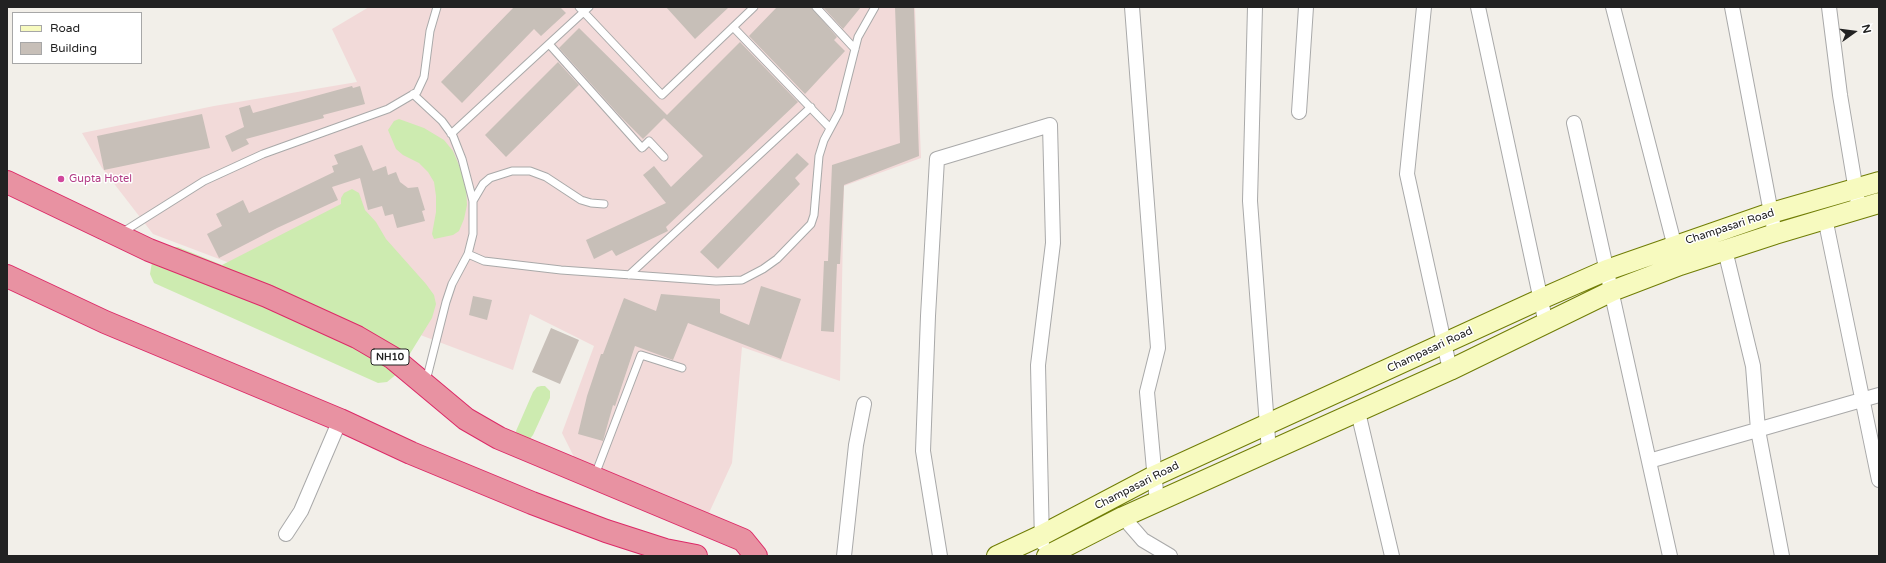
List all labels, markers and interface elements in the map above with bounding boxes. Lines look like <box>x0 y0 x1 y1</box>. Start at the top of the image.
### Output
legend <box>12 12 142 64</box>
north arrow <box>1834 12 1874 52</box>
text: Road <box>50 21 80 35</box>
text: N <box>1859 23 1874 35</box>
text: Building <box>50 41 97 55</box>
place label: Gupta Hotel <box>69 172 132 186</box>
marker: Gupta Hotel <box>56 174 66 184</box>
street label: Champasari Road <box>1684 206 1776 248</box>
street label: Champasari Road <box>1385 324 1475 376</box>
road number: NH10 <box>371 349 409 365</box>
street label: Champasari Road <box>1093 459 1181 513</box>

